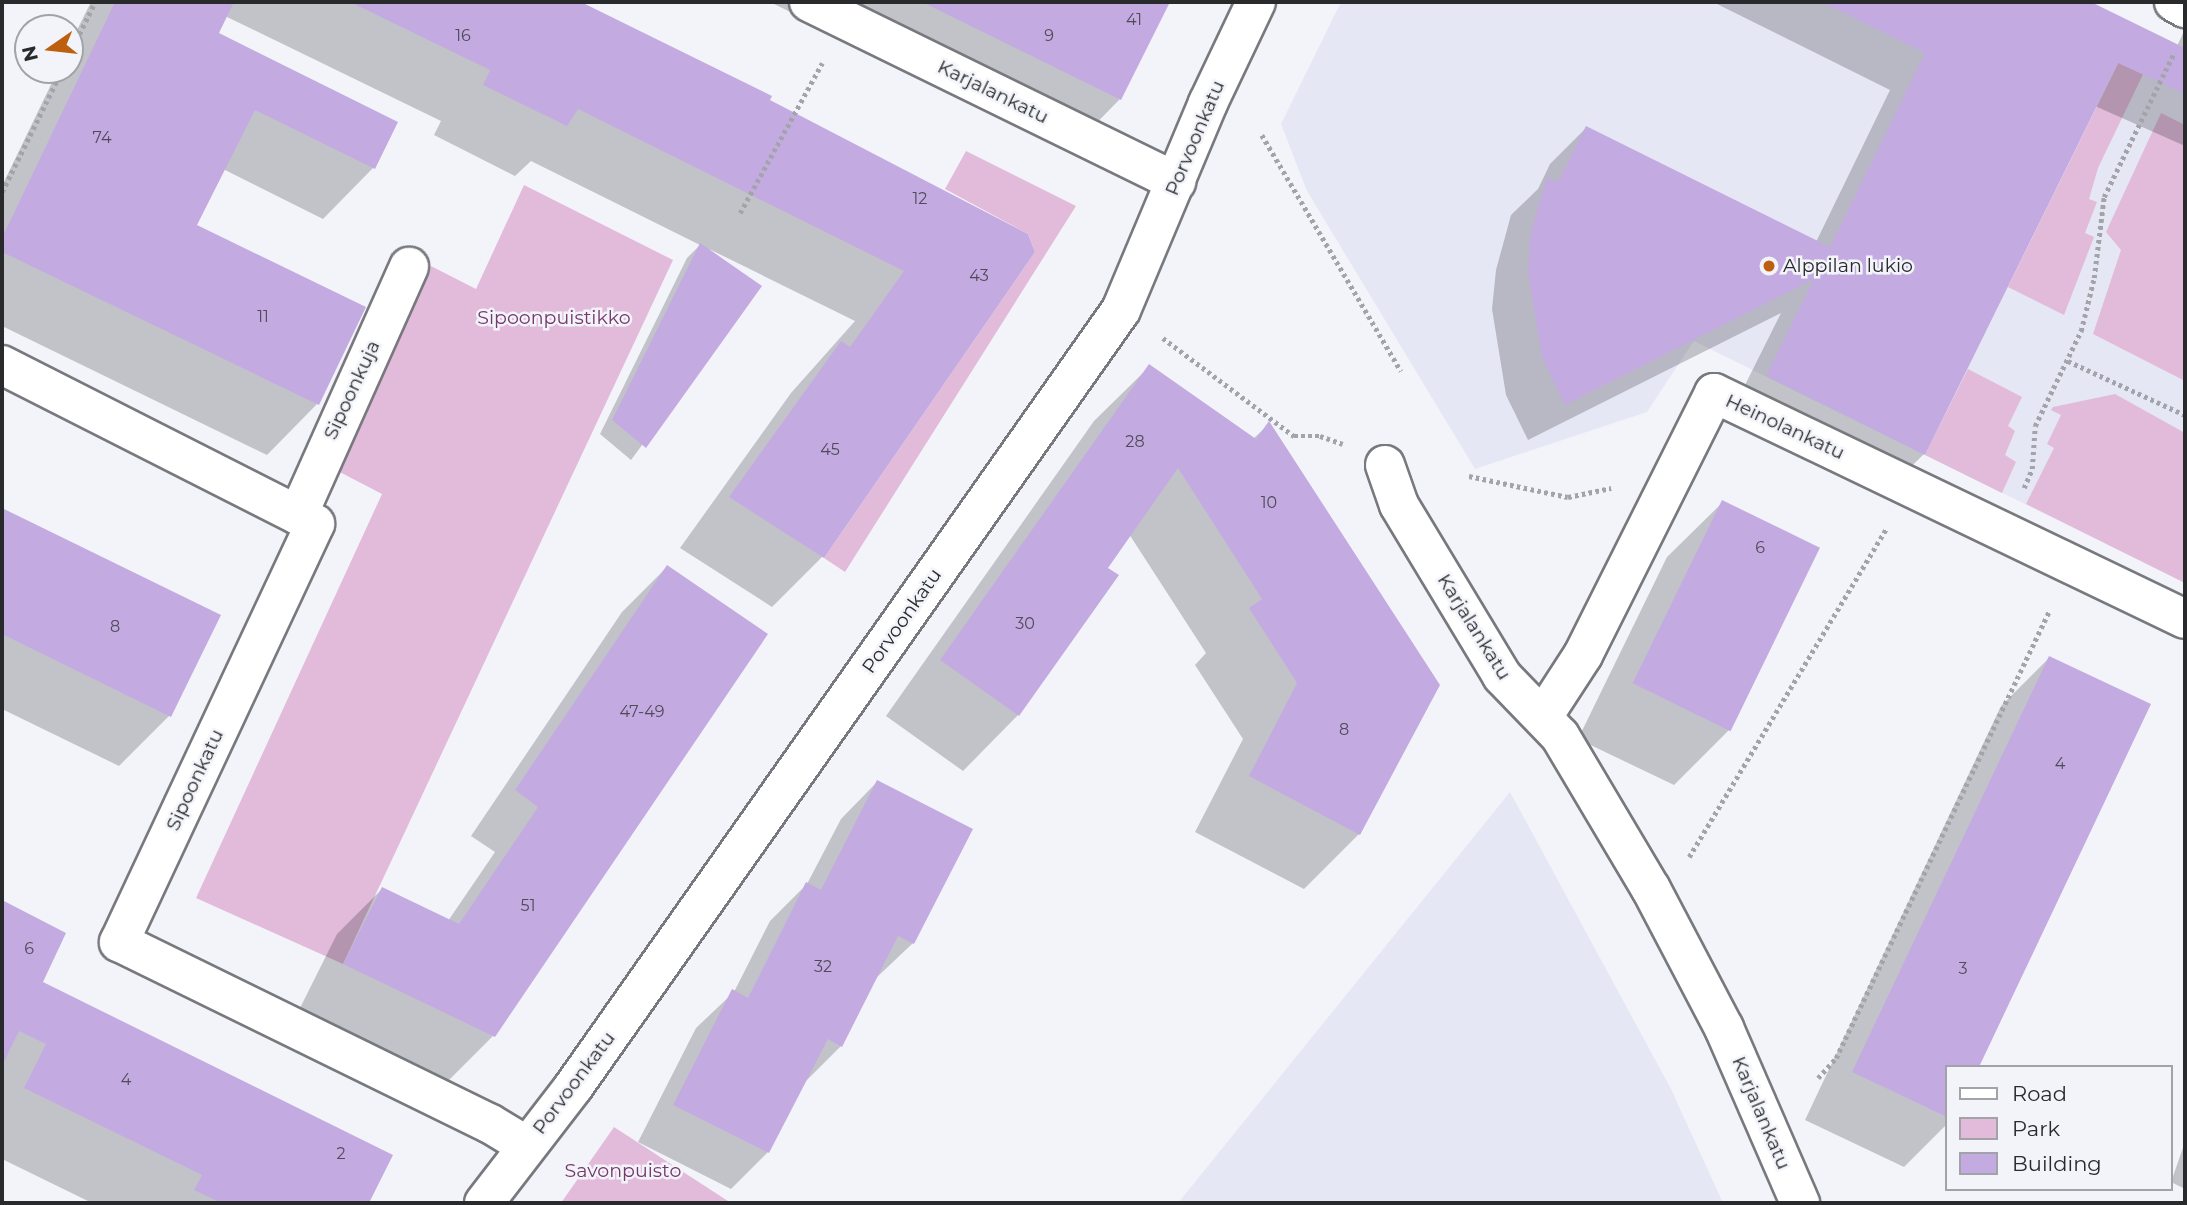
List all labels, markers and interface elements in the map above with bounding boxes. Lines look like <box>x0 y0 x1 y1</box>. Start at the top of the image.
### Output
house number: 41 <box>1126 10 1142 30</box>
north arrow <box>14 14 84 84</box>
house number: 16 <box>455 26 471 46</box>
house number: 9 <box>1044 26 1054 46</box>
text: N <box>17 43 43 64</box>
street label: Karjalankatu <box>934 55 1052 129</box>
street label: Porvoonkatu <box>1161 77 1229 199</box>
house number: 74 <box>93 128 111 148</box>
house number: 12 <box>913 189 927 209</box>
place label: Alppilan lukio <box>1783 255 1913 277</box>
marker: Alppilan lukio <box>1761 258 1777 274</box>
house number: 43 <box>969 266 989 286</box>
house number: 11 <box>257 307 269 327</box>
park label: Sipoonpuistikko <box>477 307 631 329</box>
street label: Sipoonkuja <box>319 337 385 443</box>
street label: Heinolankatu <box>1722 389 1848 465</box>
house number: 28 <box>1125 432 1145 452</box>
house number: 45 <box>820 440 840 460</box>
house number: 10 <box>1261 493 1277 513</box>
house number: 6 <box>1755 538 1765 558</box>
street label: Porvoonkatu <box>857 564 947 678</box>
street label: Karjalankatu <box>1432 570 1516 684</box>
house number: 30 <box>1015 614 1035 634</box>
house number: 8 <box>110 617 120 637</box>
house number: 47-49 <box>620 702 664 722</box>
house number: 8 <box>1339 720 1349 740</box>
street label: Sipoonkatu <box>162 726 228 834</box>
house number: 4 <box>2055 754 2065 774</box>
house number: 51 <box>521 896 535 916</box>
house number: 6 <box>24 939 34 959</box>
house number: 32 <box>814 957 832 977</box>
house number: 3 <box>1958 959 1968 979</box>
street label: Porvoonkatu <box>528 1027 620 1139</box>
street label: Karjalankatu <box>1727 1053 1795 1173</box>
legend <box>1946 1065 2173 1191</box>
house number: 4 <box>121 1070 131 1090</box>
text: Road <box>2012 1081 2067 1106</box>
text: Park <box>2012 1116 2060 1141</box>
house number: 2 <box>336 1144 346 1164</box>
text: Building <box>2012 1151 2102 1176</box>
park label: Savonpuisto <box>565 1160 681 1182</box>

